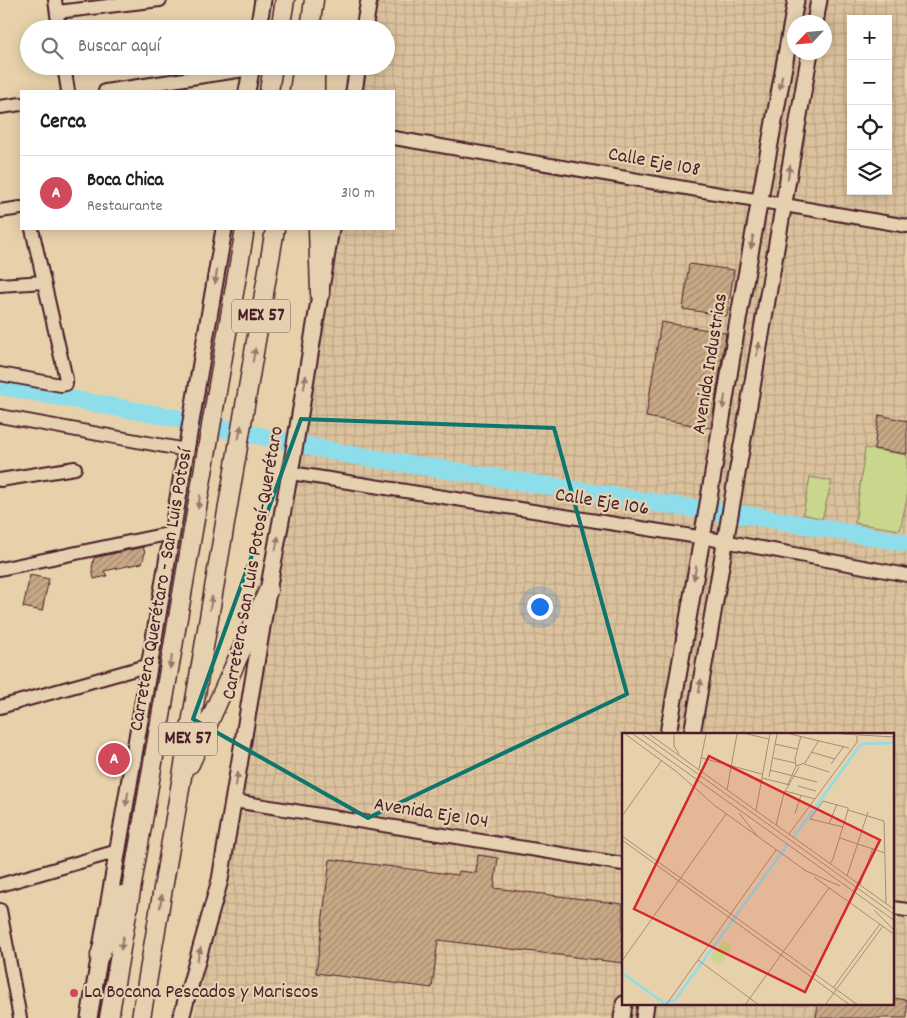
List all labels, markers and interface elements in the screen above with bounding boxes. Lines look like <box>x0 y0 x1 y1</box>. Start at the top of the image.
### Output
north arrow <box>787 15 832 60</box>
map controls <box>847 15 892 195</box>
button: + <box>847 15 892 60</box>
search box <box>20 20 395 75</box>
icon: search <box>38 34 66 62</box>
text: Buscar aquí <box>78 34 160 61</box>
button: − <box>847 60 892 105</box>
one-way arrow <box>777 75 785 91</box>
button: locate <box>847 105 892 150</box>
text: Cerca <box>40 108 86 138</box>
street label: Calle Eje 108 <box>606 141 702 185</box>
button: layers <box>847 150 892 195</box>
one-way arrow <box>786 163 794 179</box>
text: Boca Chica <box>87 168 163 195</box>
text: A <box>52 182 60 205</box>
text: 310 m <box>341 182 375 205</box>
text: Restaurante <box>87 195 163 218</box>
one-way arrow <box>748 235 756 251</box>
one-way arrow <box>212 269 220 285</box>
street label: Avenida Industrias <box>686 291 736 437</box>
road number: MEX 57 <box>232 300 290 332</box>
one-way arrow <box>755 341 763 357</box>
one-way arrow <box>250 346 258 362</box>
one-way arrow <box>302 374 310 390</box>
one-way arrow <box>720 395 728 411</box>
one-way arrow <box>237 423 245 439</box>
street label: Carretera San Luis Potosí-Querétaro <box>216 424 292 702</box>
street label: Carretera Querétaro - San Luis Potosí <box>123 445 201 734</box>
street label: Calle Eje 106 <box>553 482 651 524</box>
one-way arrow <box>194 494 202 510</box>
one-way arrow <box>274 535 282 551</box>
one-way arrow <box>691 565 699 581</box>
one-way arrow <box>207 594 215 610</box>
your location <box>527 594 553 620</box>
one-way arrow <box>166 654 174 670</box>
one-way arrow <box>697 678 705 694</box>
road number: MEX 57 <box>159 722 217 756</box>
inset map <box>622 733 894 1006</box>
pin: A <box>98 740 130 778</box>
one-way arrow <box>234 770 242 786</box>
one-way arrow <box>122 791 130 807</box>
street label: Avenida Eje 104 <box>372 791 490 837</box>
one-way arrow <box>157 892 165 908</box>
one-way arrow <box>117 935 125 951</box>
one-way arrow <box>196 947 204 962</box>
place label: La Bocana Pescados y Mariscos <box>84 979 319 1007</box>
marker: La Bocana Pescados y Mariscos <box>68 987 80 999</box>

